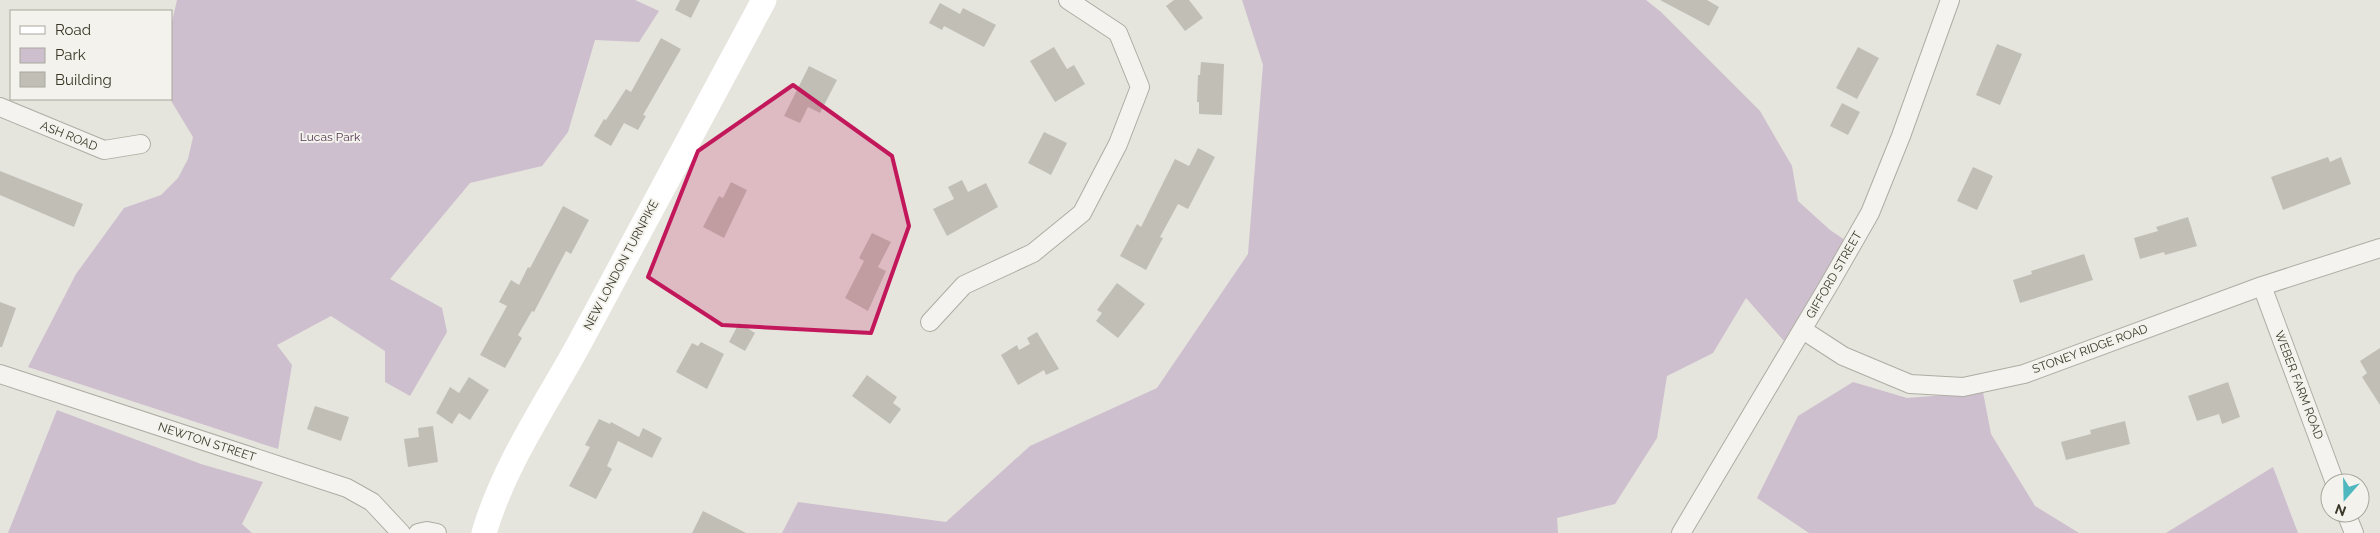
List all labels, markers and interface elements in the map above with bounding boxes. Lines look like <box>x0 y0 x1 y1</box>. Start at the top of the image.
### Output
legend <box>10 10 172 100</box>
text: Road <box>55 21 91 39</box>
text: Park <box>55 46 86 64</box>
text: Building <box>55 71 112 89</box>
street label: ASH ROAD <box>38 118 100 154</box>
park label: Lucas Park <box>300 130 361 144</box>
street label: NEW LONDON TURNPIKE <box>581 198 661 332</box>
street label: GIFFORD STREET <box>1803 228 1865 321</box>
street label: STONEY RIDGE ROAD <box>2030 321 2150 376</box>
street label: WEBER FARM ROAD <box>2272 329 2326 442</box>
street label: NEWTON STREET <box>156 420 258 465</box>
north arrow <box>2320 473 2370 523</box>
text: N <box>2333 501 2348 520</box>

